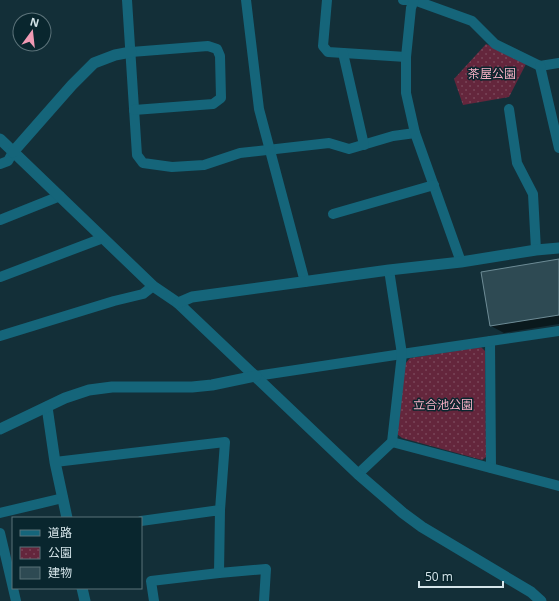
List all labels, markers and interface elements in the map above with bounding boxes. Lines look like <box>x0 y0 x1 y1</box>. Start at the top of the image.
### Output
north arrow <box>12 12 52 52</box>
text: N <box>28 13 41 30</box>
park label: 茶屋公園 <box>468 65 516 82</box>
park label: 立合池公園 <box>413 396 473 413</box>
legend <box>12 517 142 589</box>
text: 道路 <box>48 524 72 541</box>
text: 公園 <box>48 544 72 561</box>
scale bar <box>419 563 503 589</box>
text: 建物 <box>48 564 72 581</box>
text: 50 m <box>425 568 453 585</box>

